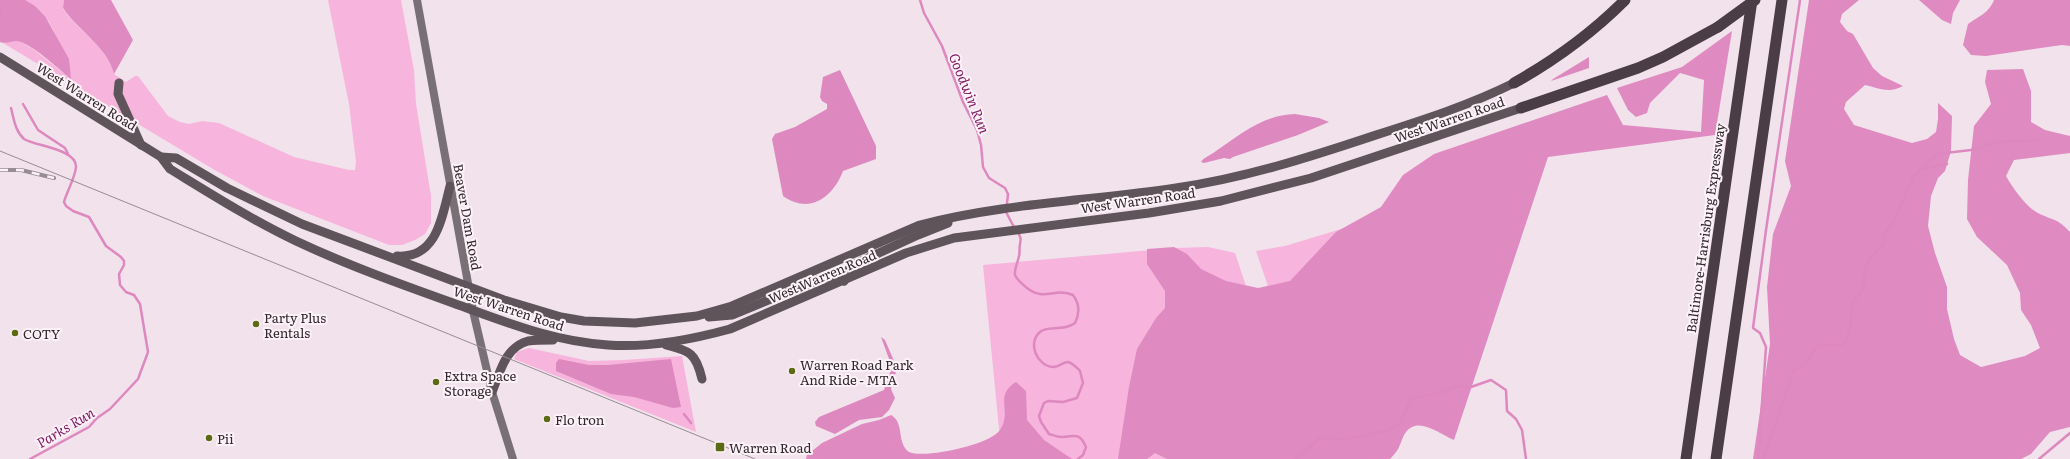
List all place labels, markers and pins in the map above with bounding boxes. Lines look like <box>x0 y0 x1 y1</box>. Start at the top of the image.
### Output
place label: Party Plus Rentals <box>264 308 326 342</box>
marker: Party Plus Rentals <box>251 319 261 329</box>
place label: COTY <box>23 324 61 343</box>
marker: COTY <box>10 328 20 338</box>
place label: Warren Road Park And Ride - MTA <box>800 355 915 389</box>
place label: Extra Space Storage <box>444 366 516 400</box>
marker: Warren Road Park And Ride - MTA <box>787 366 797 376</box>
marker: Extra Space Storage <box>431 377 441 387</box>
place label: Flo tron <box>555 410 605 429</box>
marker: Flo tron <box>542 414 552 424</box>
place label: Pii <box>217 429 234 448</box>
marker: Pii <box>204 433 214 443</box>
place label: Warren Road <box>729 438 811 457</box>
marker: Warren Road <box>714 441 726 453</box>

